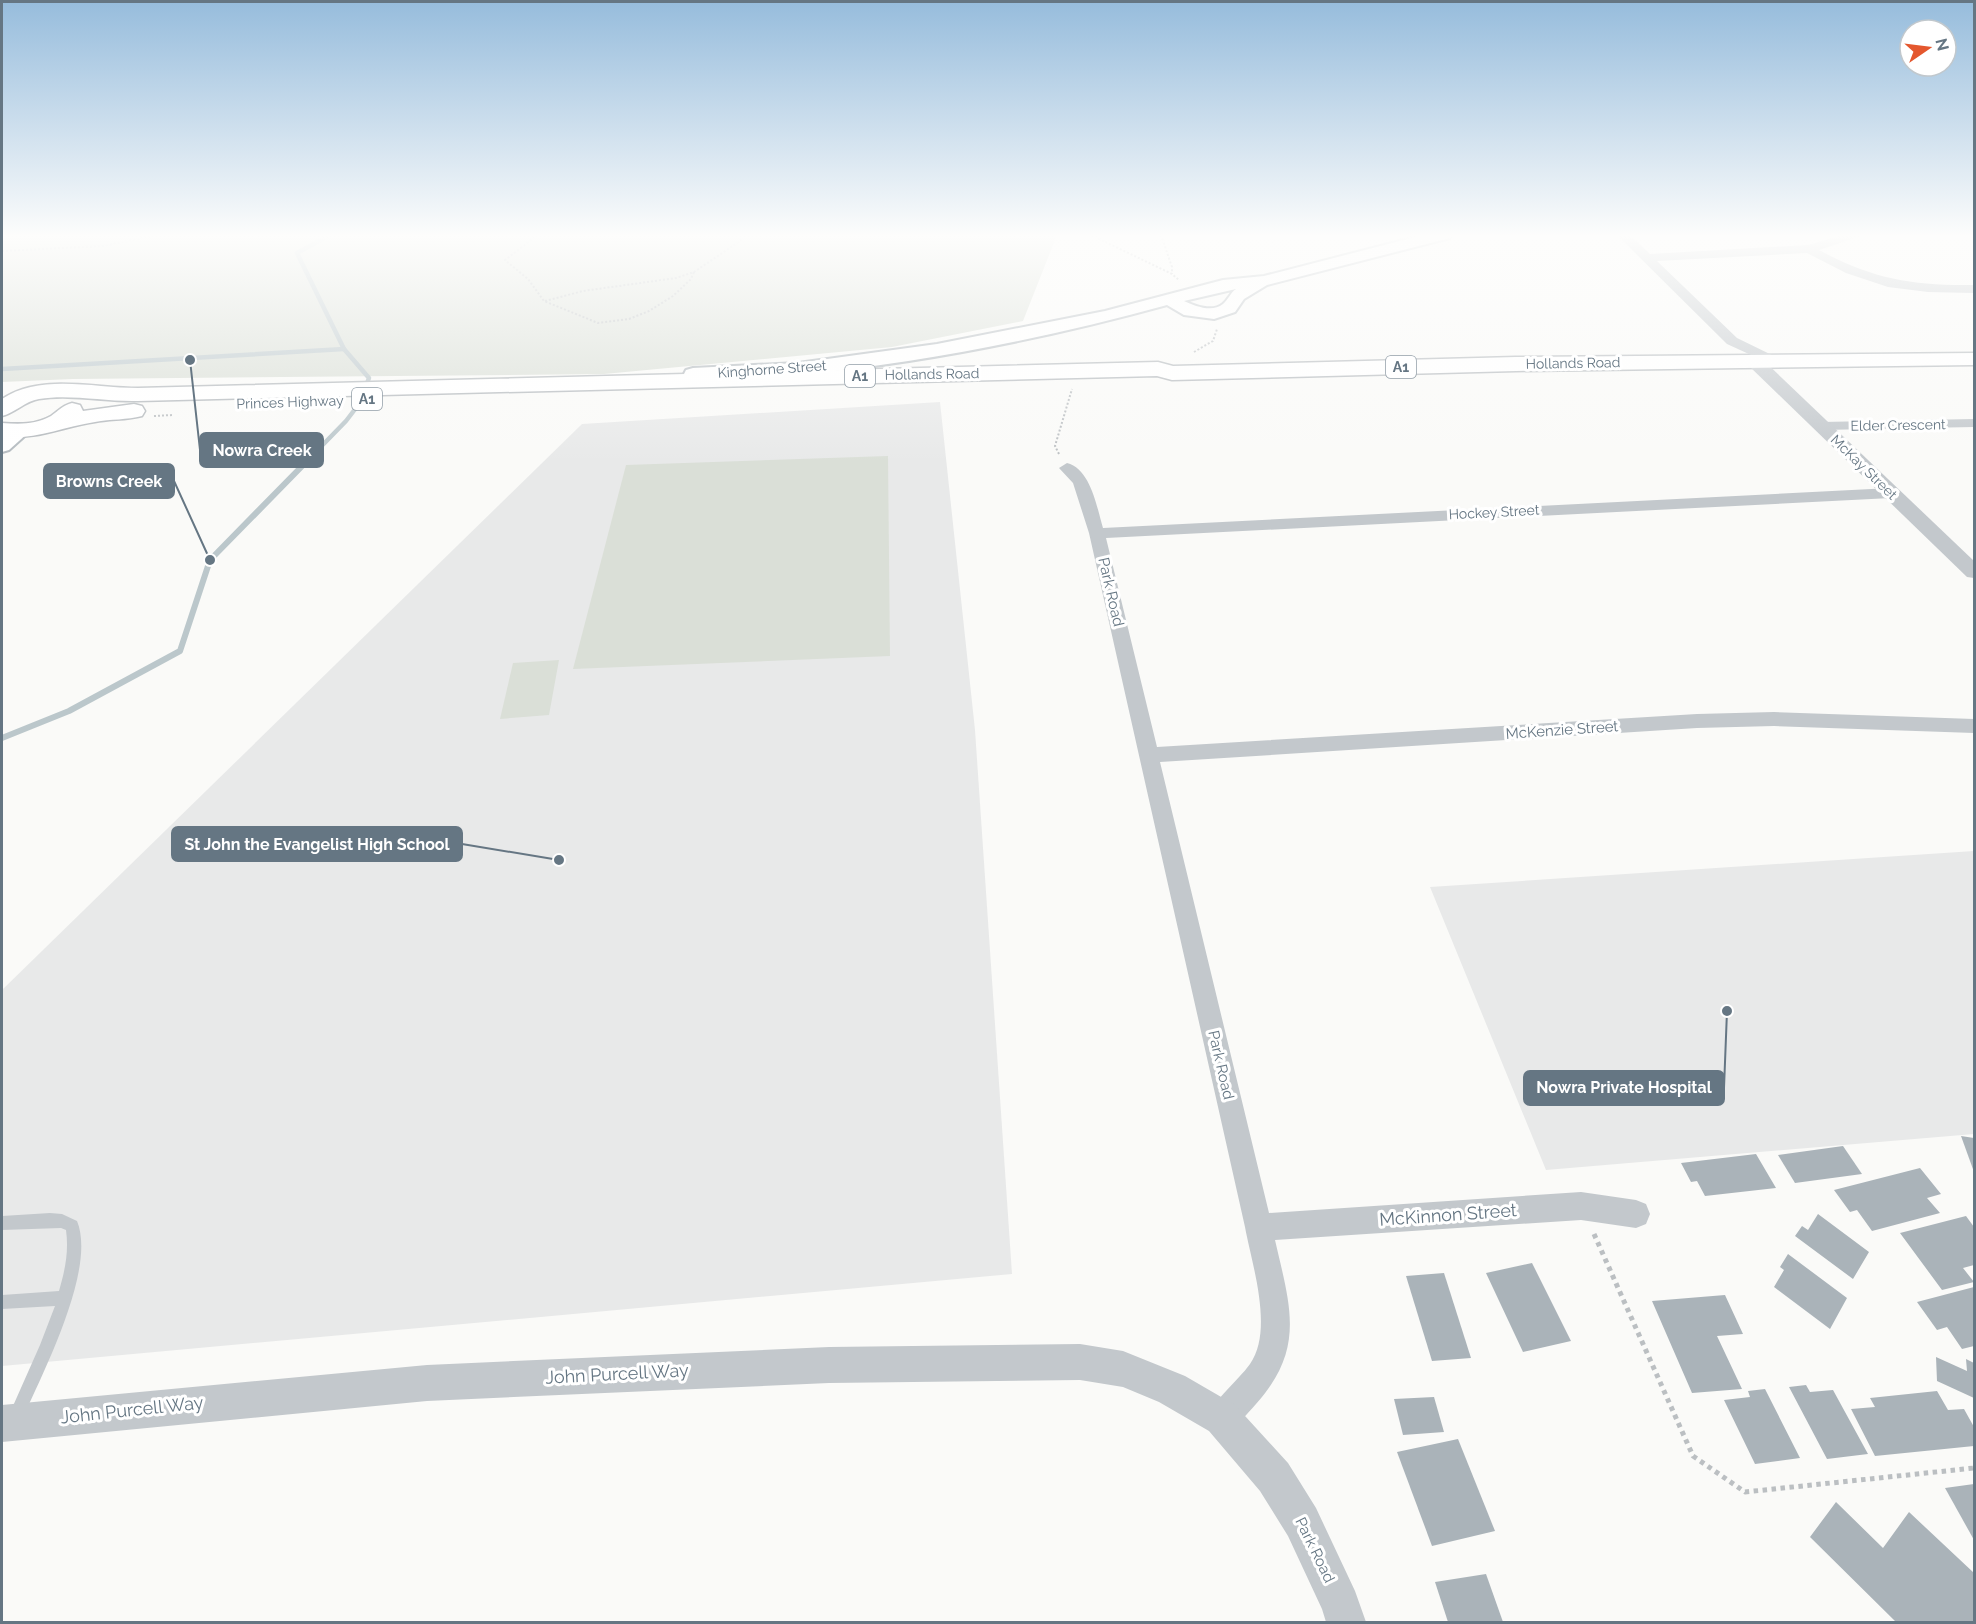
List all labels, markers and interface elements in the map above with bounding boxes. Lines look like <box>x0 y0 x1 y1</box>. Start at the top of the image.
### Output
north arrow <box>1898 18 1958 78</box>
text: N <box>1931 36 1953 53</box>
street label: Hollands Road <box>1526 354 1620 372</box>
road number: A1 <box>1386 356 1416 378</box>
street label: Kinghorne Street <box>717 357 827 381</box>
road number: A1 <box>845 365 875 387</box>
street label: Hollands Road <box>885 365 979 383</box>
road number: A1 <box>352 388 382 410</box>
street label: Princes Highway <box>236 392 344 412</box>
street label: Elder Crescent <box>1850 416 1946 434</box>
street label: McKay Street <box>1828 431 1901 503</box>
callout: Nowra Creek <box>200 433 323 467</box>
text: Nowra Creek <box>212 441 312 460</box>
callout: Browns Creek <box>44 464 174 498</box>
text: Browns Creek <box>56 472 162 491</box>
street label: Hockey Street <box>1448 502 1540 522</box>
street label: Park Road <box>1094 556 1128 628</box>
street label: McKenzie Street <box>1505 717 1619 743</box>
callout: St John the Evangelist High School <box>172 827 462 861</box>
text: St John the Evangelist High School <box>184 835 451 854</box>
street label: Park Road <box>1204 1029 1238 1101</box>
callout: Nowra Private Hospital <box>1524 1071 1724 1105</box>
text: Nowra Private Hospital <box>1536 1078 1713 1097</box>
street label: McKinnon Street <box>1379 1199 1517 1230</box>
street label: John Purcell Way <box>545 1359 689 1388</box>
street label: John Purcell Way <box>60 1392 205 1427</box>
street label: Park Road <box>1291 1514 1339 1586</box>

